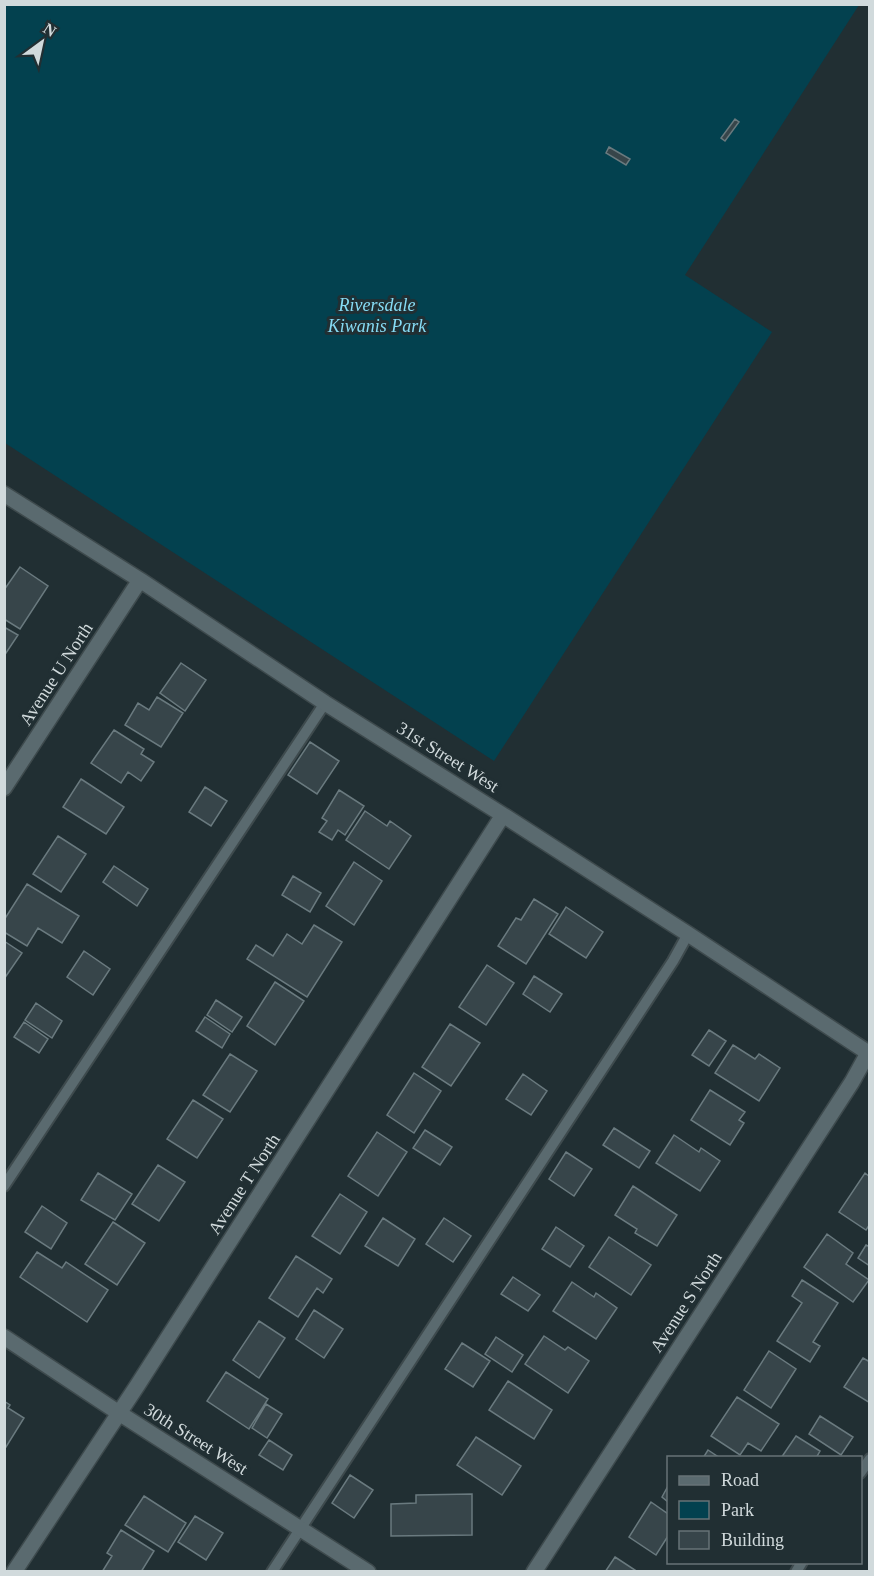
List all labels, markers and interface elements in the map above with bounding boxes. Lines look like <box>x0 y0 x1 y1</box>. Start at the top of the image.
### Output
north arrow <box>12 12 72 72</box>
text: N <box>40 20 60 40</box>
park label: Riversdale Kiwanis Park <box>327 295 427 336</box>
street label: Avenue U North <box>15 619 97 729</box>
street label: 31st Street West <box>393 718 503 796</box>
street label: Avenue T North <box>204 1130 284 1238</box>
street label: Avenue S North <box>646 1248 726 1356</box>
street label: 30th Street West <box>141 1399 251 1479</box>
legend <box>667 1456 862 1564</box>
text: Road <box>721 1470 759 1490</box>
text: Park <box>721 1500 754 1520</box>
text: Building <box>721 1530 784 1550</box>

